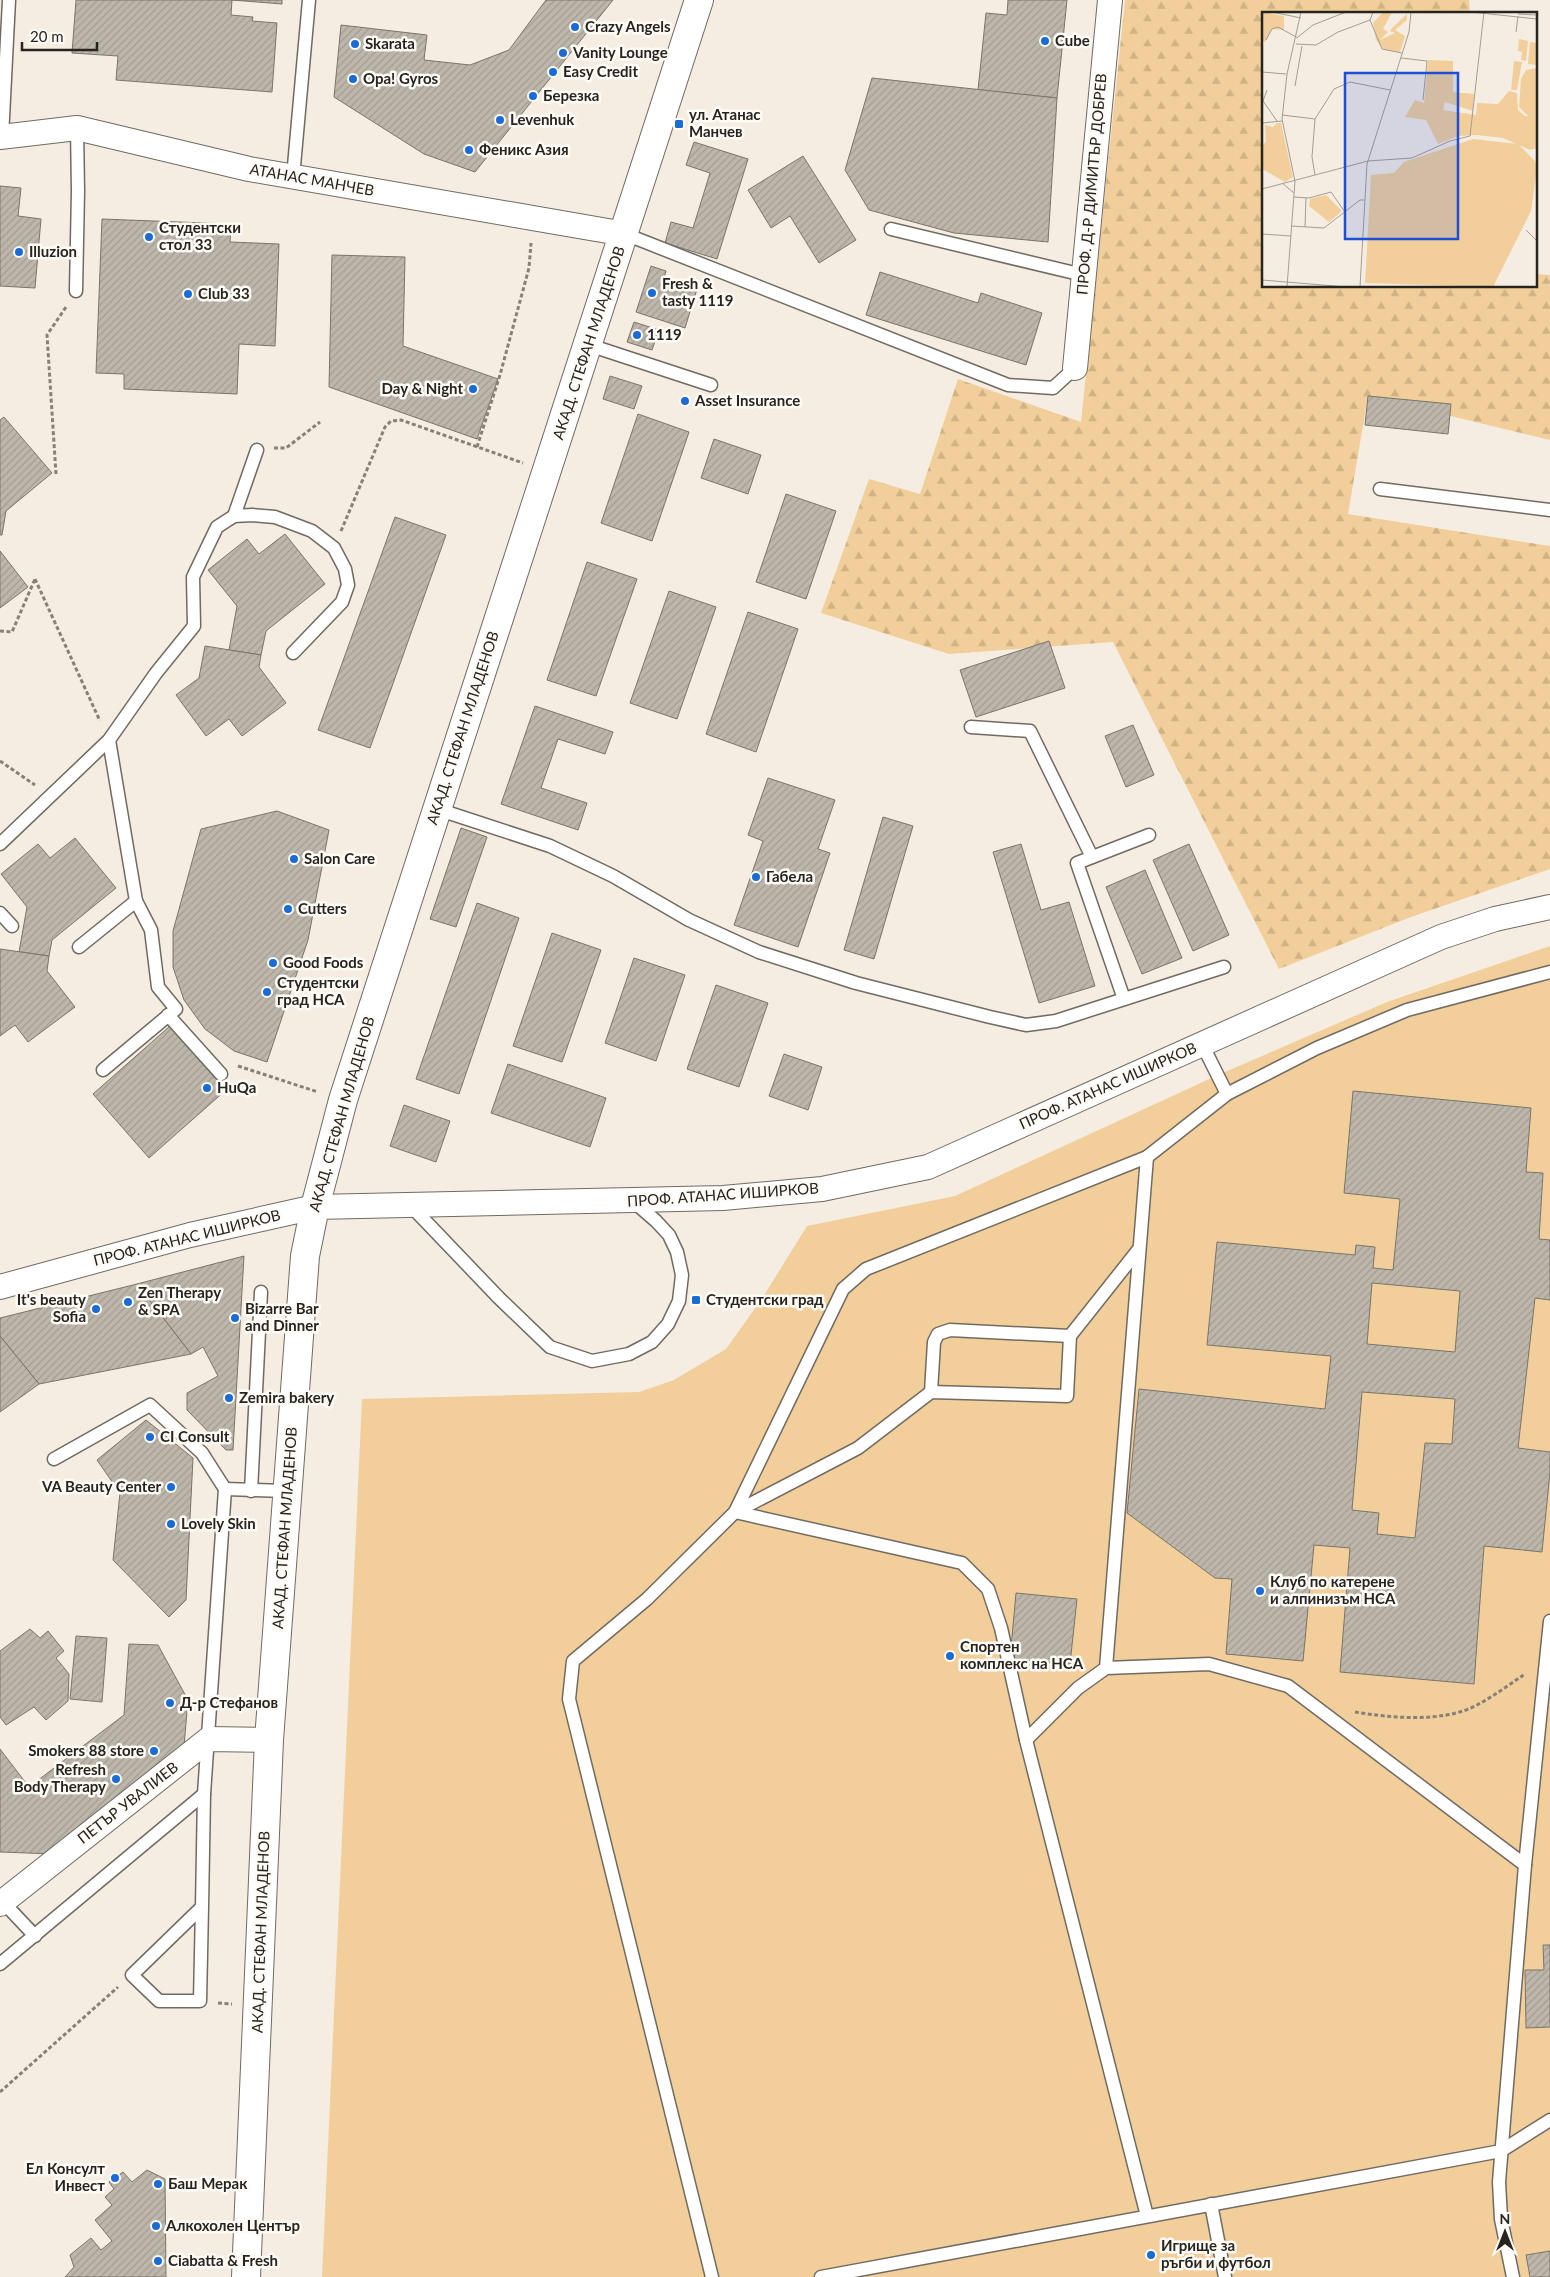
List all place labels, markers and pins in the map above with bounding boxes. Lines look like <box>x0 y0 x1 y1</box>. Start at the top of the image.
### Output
place label: Crazy Angels <box>585 17 671 35</box>
marker: Crazy Angels <box>569 21 581 33</box>
place label: Cube <box>1055 31 1090 49</box>
place label: Skarata <box>365 34 415 52</box>
marker: Cube <box>1039 35 1051 47</box>
marker: Skarata <box>349 38 361 50</box>
place label: Vanity Lounge <box>572 43 668 61</box>
marker: Vanity Lounge <box>557 47 569 59</box>
place label: Easy Credit <box>563 62 638 80</box>
marker: Easy Credit <box>547 66 559 78</box>
place label: Opa! Gyros <box>363 69 439 87</box>
marker: Opa! Gyros <box>347 73 359 85</box>
place label: Березка <box>543 86 599 104</box>
marker: Березка <box>527 90 539 102</box>
place label: ул. Атанас Манчев <box>689 105 761 140</box>
place label: Levenhuk <box>510 110 575 128</box>
marker: Levenhuk <box>494 114 506 126</box>
marker: ул. Атанас Манчев <box>673 118 685 130</box>
place label: Феникс Азия <box>479 140 569 158</box>
marker: Феникс Азия <box>463 144 475 156</box>
place label: Студентски стол 33 <box>159 218 241 253</box>
marker: Студентски стол 33 <box>143 231 155 243</box>
place label: Illuzion <box>29 242 77 260</box>
marker: Illuzion <box>13 246 25 258</box>
place label: Fresh & tasty 1119 <box>662 274 733 309</box>
place label: Club 33 <box>198 284 250 302</box>
marker: Fresh & tasty 1119 <box>646 287 658 299</box>
marker: Club 33 <box>182 288 194 300</box>
place label: 1119 <box>647 325 682 343</box>
marker: 1119 <box>631 329 643 341</box>
place label: Day & Night <box>382 379 463 397</box>
marker: Day & Night <box>467 383 479 395</box>
place label: Asset Insurance <box>694 391 800 409</box>
marker: Asset Insurance <box>679 395 691 407</box>
place label: Salon Care <box>304 849 375 867</box>
marker: Salon Care <box>288 853 300 865</box>
place label: Габела <box>766 867 813 885</box>
marker: Габела <box>750 871 762 883</box>
place label: Cutters <box>298 899 347 917</box>
marker: Cutters <box>282 903 294 915</box>
place label: Good Foods <box>283 953 364 971</box>
marker: Good Foods <box>267 957 279 969</box>
place label: Студентски град НСА <box>277 973 359 1008</box>
marker: Студентски град НСА <box>261 986 273 998</box>
place label: HuQa <box>217 1078 256 1096</box>
marker: HuQa <box>201 1082 213 1094</box>
place label: Zen Therapy & SPA <box>138 1283 221 1318</box>
place label: It's beauty Sofia <box>17 1290 86 1325</box>
place label: Студентски град <box>706 1290 824 1308</box>
marker: Студентски град <box>690 1294 702 1306</box>
marker: Zen Therapy & SPA <box>122 1296 134 1308</box>
place label: Bizarre Bar and Dinner <box>245 1299 319 1334</box>
marker: It's beauty Sofia <box>90 1303 102 1315</box>
marker: Bizarre Bar and Dinner <box>229 1312 241 1324</box>
place label: Zemira bakery <box>239 1388 334 1406</box>
marker: Zemira bakery <box>223 1392 235 1404</box>
place label: CI Consult <box>160 1427 230 1445</box>
marker: CI Consult <box>144 1431 156 1443</box>
place label: VA Beauty Center <box>41 1477 161 1495</box>
marker: VA Beauty Center <box>165 1481 177 1493</box>
place label: Lovely Skin <box>181 1514 256 1532</box>
marker: Lovely Skin <box>165 1518 177 1530</box>
place label: Клуб по катерене и алпинизъм НСА <box>1270 1572 1396 1607</box>
marker: Клуб по катерене и алпинизъм НСА <box>1254 1585 1266 1597</box>
place label: Спортен комплекс на НСА <box>960 1637 1084 1672</box>
marker: Спортен комплекс на НСА <box>944 1650 956 1662</box>
place label: Д-р Стефанов <box>180 1693 278 1711</box>
marker: Д-р Стефанов <box>164 1697 176 1709</box>
place label: Smokers 88 store <box>28 1741 144 1759</box>
marker: Smokers 88 store <box>148 1745 160 1757</box>
place label: Refresh Body Therapy <box>14 1760 106 1795</box>
marker: Refresh Body Therapy <box>110 1773 122 1785</box>
place label: Ел Консулт Инвест <box>26 2159 105 2194</box>
marker: Ел Консулт Инвест <box>109 2172 121 2184</box>
place label: Баш Мерак <box>168 2174 248 2192</box>
marker: Баш Мерак <box>152 2178 164 2190</box>
place label: Алкохолен Център <box>165 2216 300 2234</box>
marker: Алкохолен Център <box>150 2220 162 2232</box>
place label: Игрище за ръгби и футбол <box>1161 2236 1271 2271</box>
marker: Игрище за ръгби и футбол <box>1145 2249 1157 2261</box>
place label: Ciabatta & Fresh <box>168 2251 278 2269</box>
marker: Ciabatta & Fresh <box>152 2255 164 2267</box>

